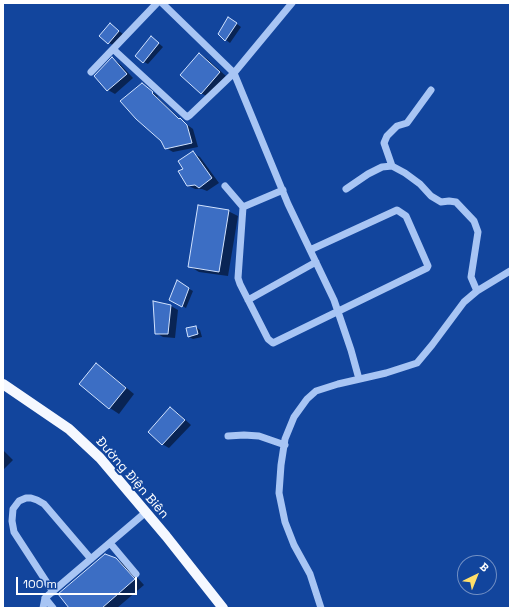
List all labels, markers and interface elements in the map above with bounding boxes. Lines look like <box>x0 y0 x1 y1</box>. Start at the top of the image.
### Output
street label: Đường Điện Biên <box>92 434 172 522</box>
north arrow <box>457 555 497 595</box>
text: B <box>477 559 492 575</box>
scale bar <box>18 569 139 595</box>
text: 100 m <box>23 576 57 592</box>

